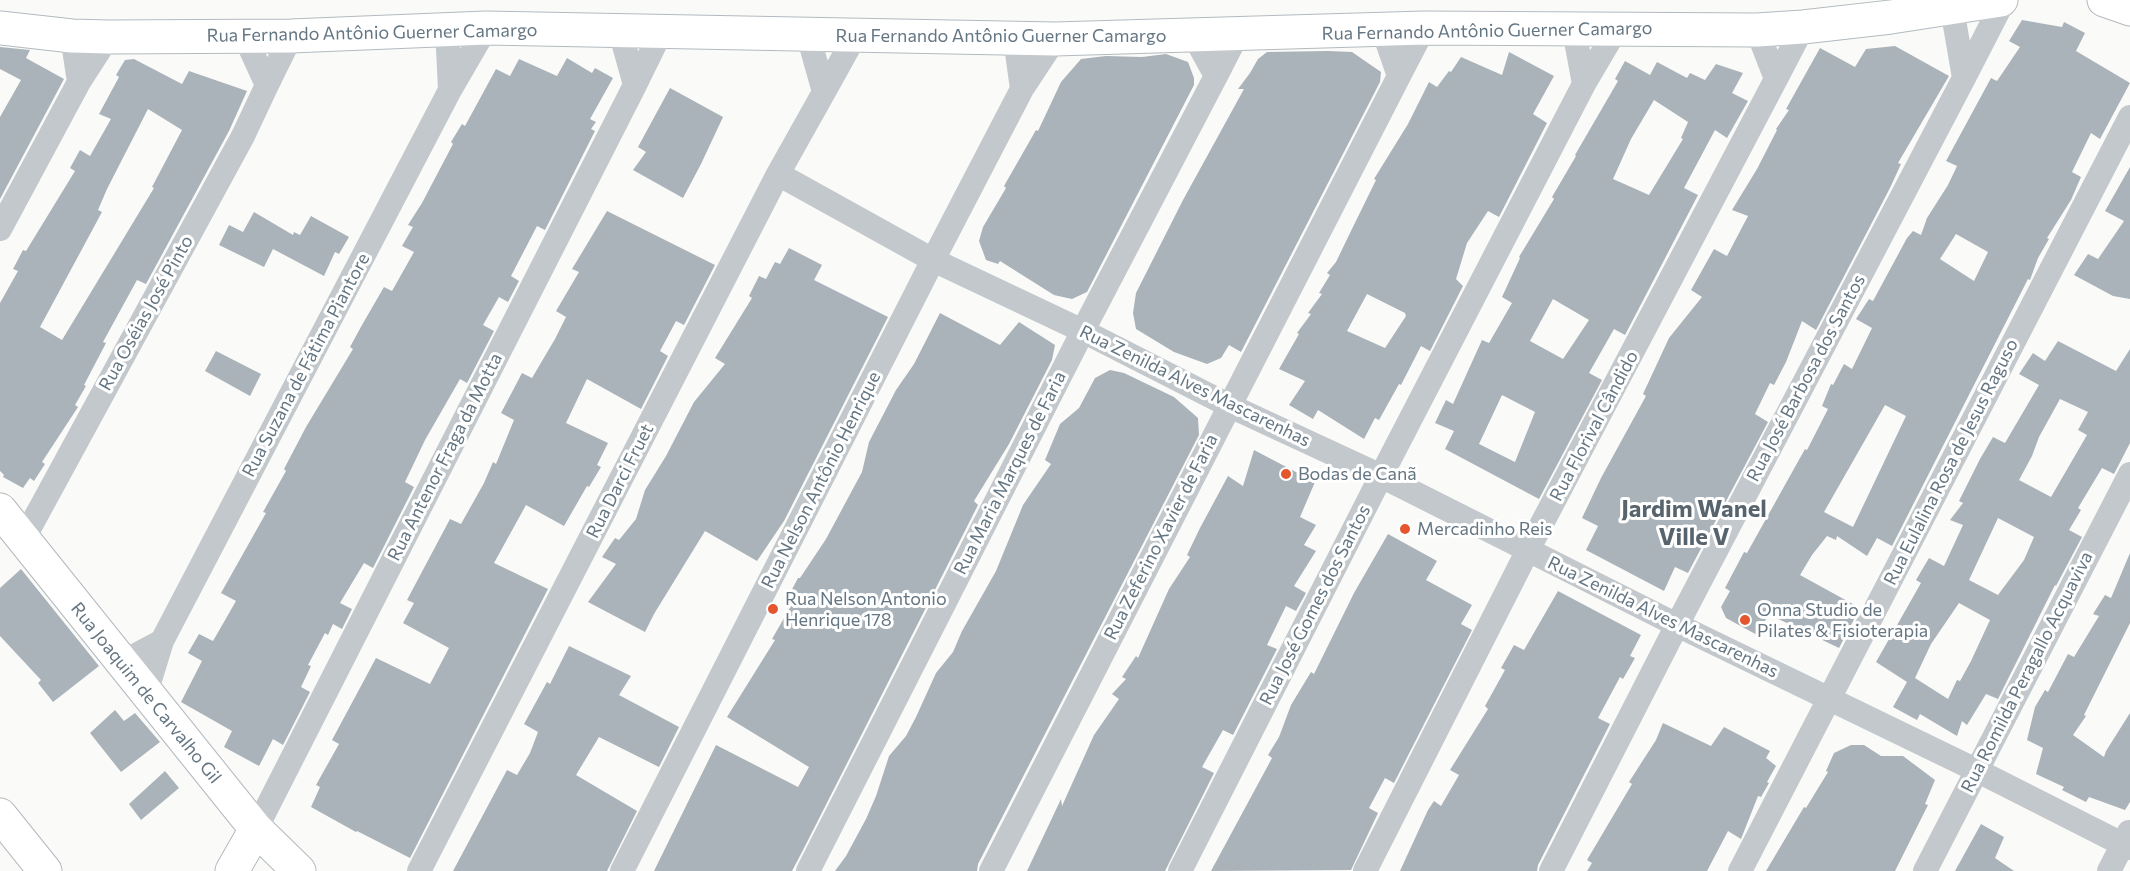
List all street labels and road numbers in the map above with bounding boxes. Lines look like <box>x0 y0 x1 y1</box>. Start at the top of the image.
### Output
street label: Rua Fernando Antônio Guerner Camargo <box>1321 17 1653 45</box>
street label: Rua Fernando Antônio Guerner Camargo <box>206 19 538 47</box>
street label: Rua Fernando Antônio Guerner Camargo <box>836 25 1166 47</box>
street label: Rua Oséias José Pinto <box>94 232 198 394</box>
street label: Rua Suzana de Fátima Piantore <box>238 249 374 481</box>
street label: Rua José Barbosa dos Santos <box>1742 271 1870 485</box>
street label: Rua Zenilda Alves Mascarenhas <box>1076 321 1314 451</box>
street label: Rua Eulalina Rosa de Jesus Raguso <box>1879 335 2023 589</box>
street label: Rua Florival Cândido <box>1545 347 1643 505</box>
street label: Rua Antenor Fraga da Motta <box>383 350 507 564</box>
street label: Rua Nelson Antônio Henrique <box>757 368 885 592</box>
street label: Rua Maria Marques de Faria <box>949 368 1071 578</box>
street label: Rua Darci Fruet <box>582 420 658 542</box>
street label: Rua Zeferino Xavier de Faria <box>1100 430 1222 644</box>
street label: Rua José Gomes dos Santos <box>1255 501 1375 709</box>
street label: Rua Romilda Peragallo Acquaviva <box>1957 548 2097 796</box>
street label: Rua Zenilda Alves Mascarenhas <box>1544 552 1782 682</box>
street label: Rua Joaquim de Carvalho Gil <box>66 598 226 788</box>

